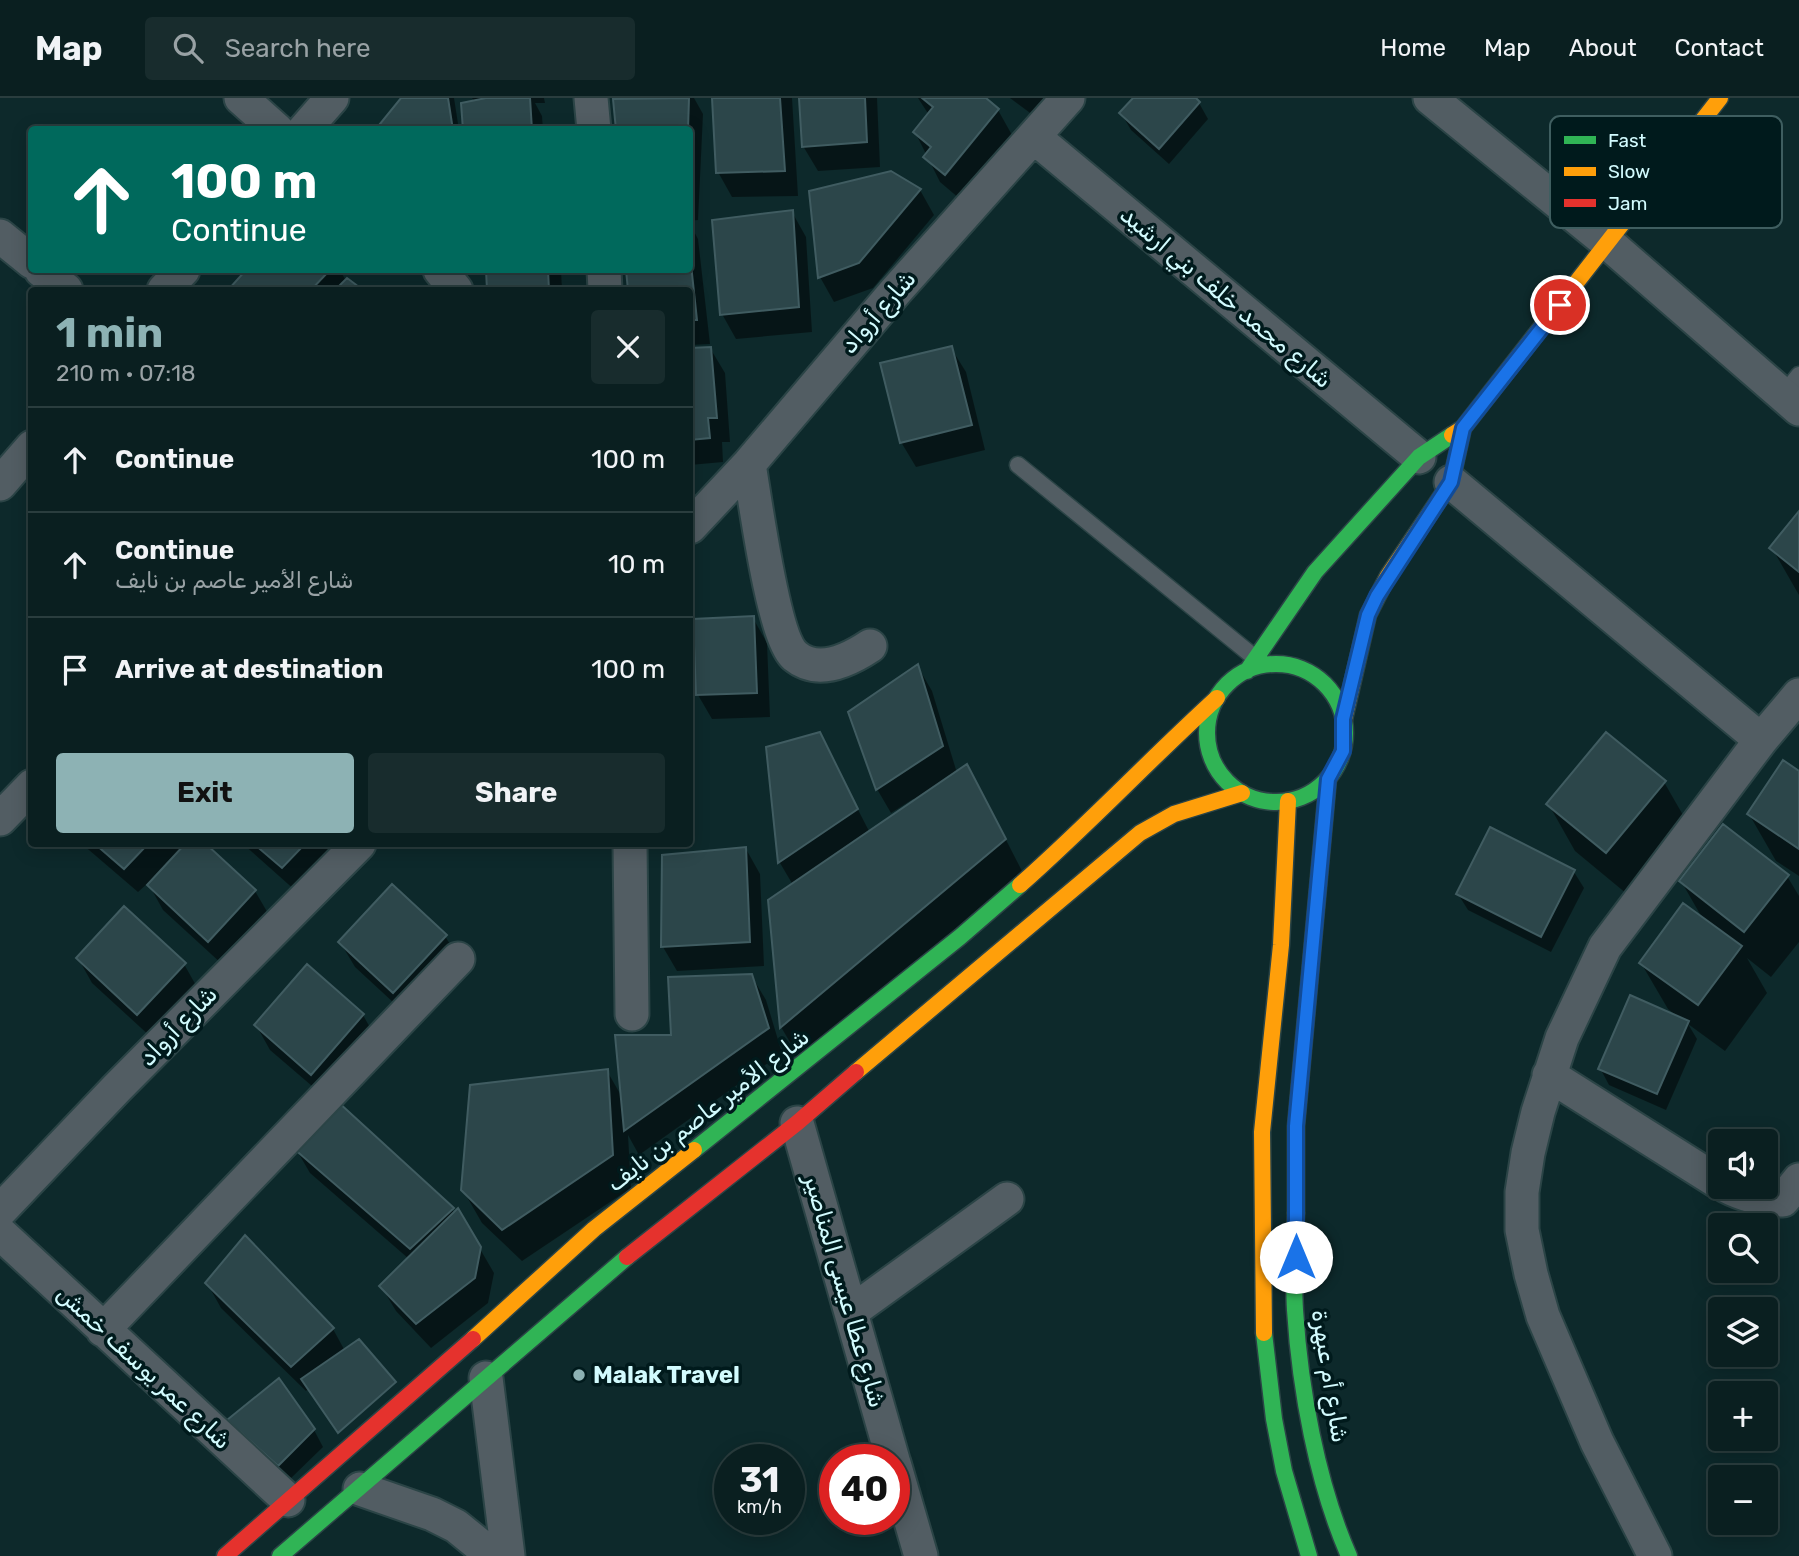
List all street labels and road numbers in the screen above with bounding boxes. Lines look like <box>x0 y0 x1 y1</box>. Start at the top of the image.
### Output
street label: شارع محمد خلف بني ارشيد <box>1112 200 1338 397</box>
street label: شارع أرواد <box>834 265 923 360</box>
street label: شارع أرواد <box>133 980 224 1073</box>
street label: شارع الأمير عاصم بن نايف <box>601 1022 816 1199</box>
street label: شارع عطا عيسى المناصير <box>796 1169 892 1411</box>
street label: شارع عمر يوسف خمش <box>50 1279 237 1456</box>
street label: شارع أم عبهرة <box>1304 1308 1354 1445</box>

